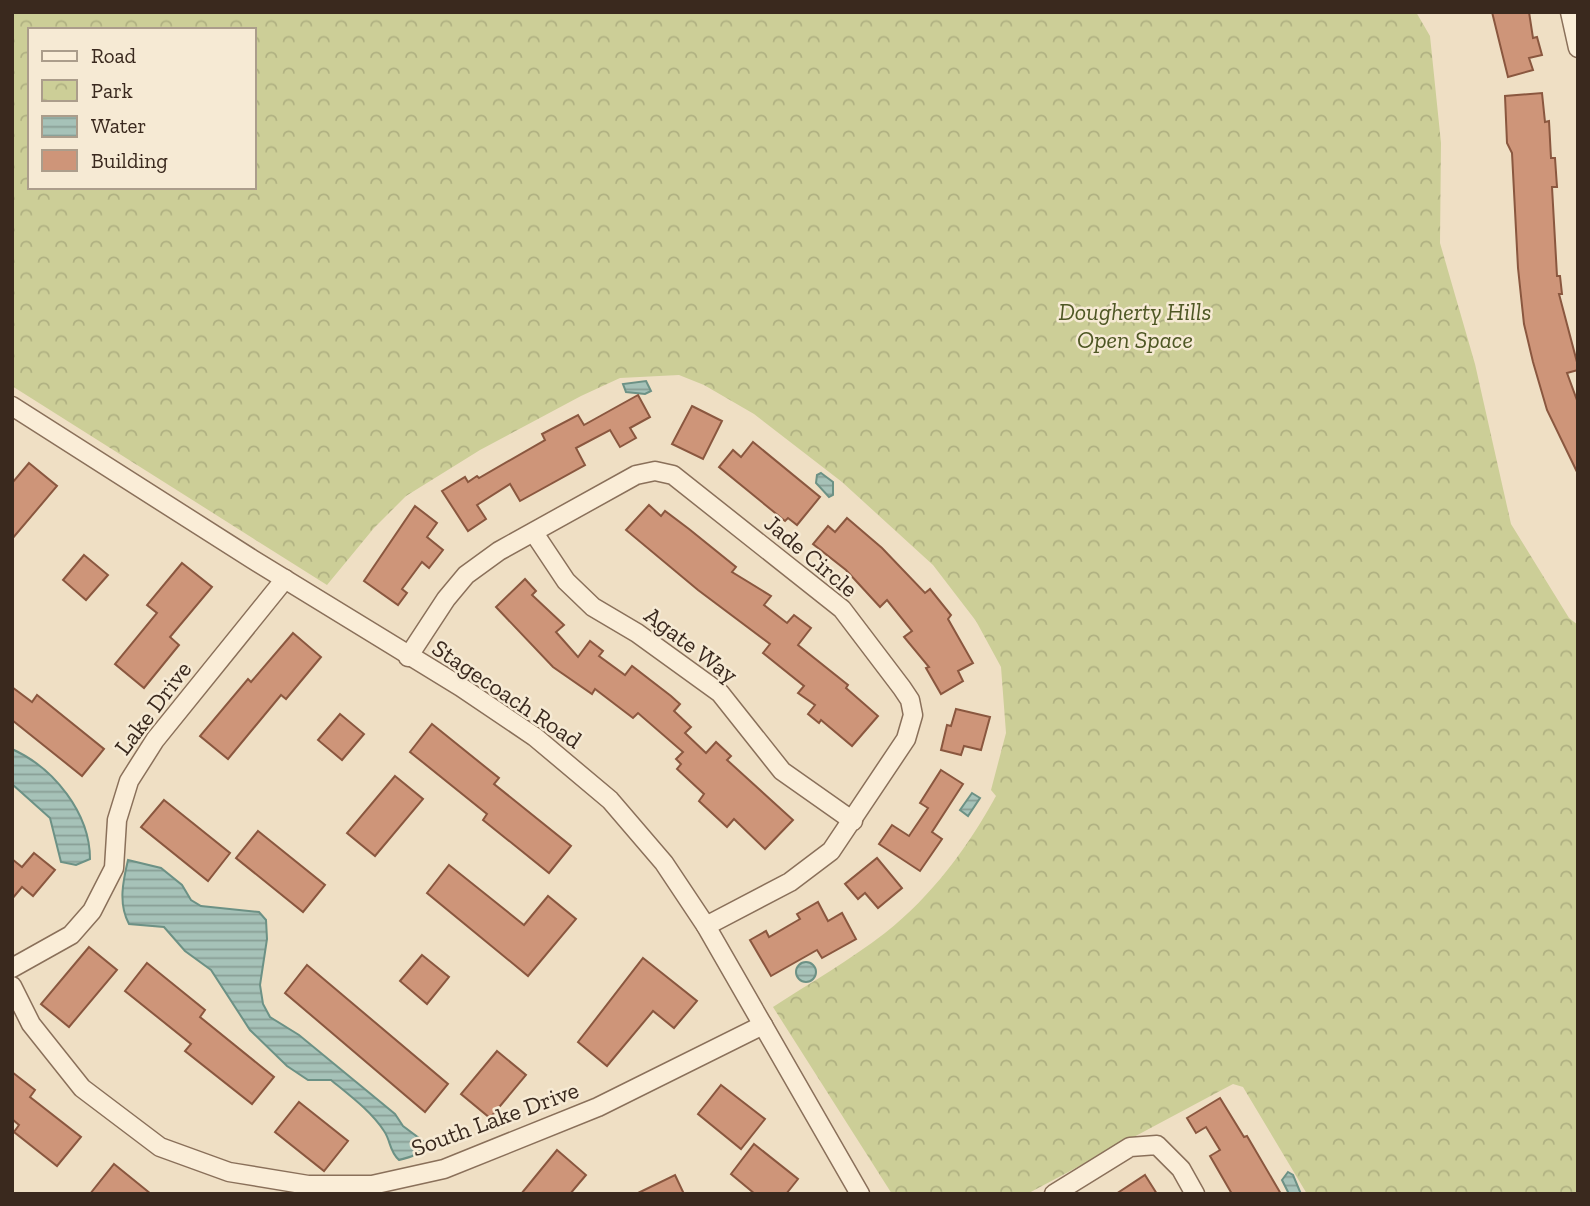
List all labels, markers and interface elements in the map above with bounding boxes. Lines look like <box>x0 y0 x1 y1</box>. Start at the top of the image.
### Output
legend <box>28 28 256 189</box>
text: Road <box>91 43 137 68</box>
text: Park <box>91 78 133 103</box>
text: Water <box>91 113 146 138</box>
text: Building <box>91 148 168 173</box>
park label: Dougherty Hills Open Space <box>1058 297 1212 354</box>
street label: Jade Circle <box>759 508 864 603</box>
street label: Agate Way <box>639 600 744 690</box>
street label: Stagecoach Road <box>427 633 588 754</box>
street label: Lake Drive <box>108 655 197 760</box>
street label: South Lake Drive <box>407 1075 583 1162</box>

